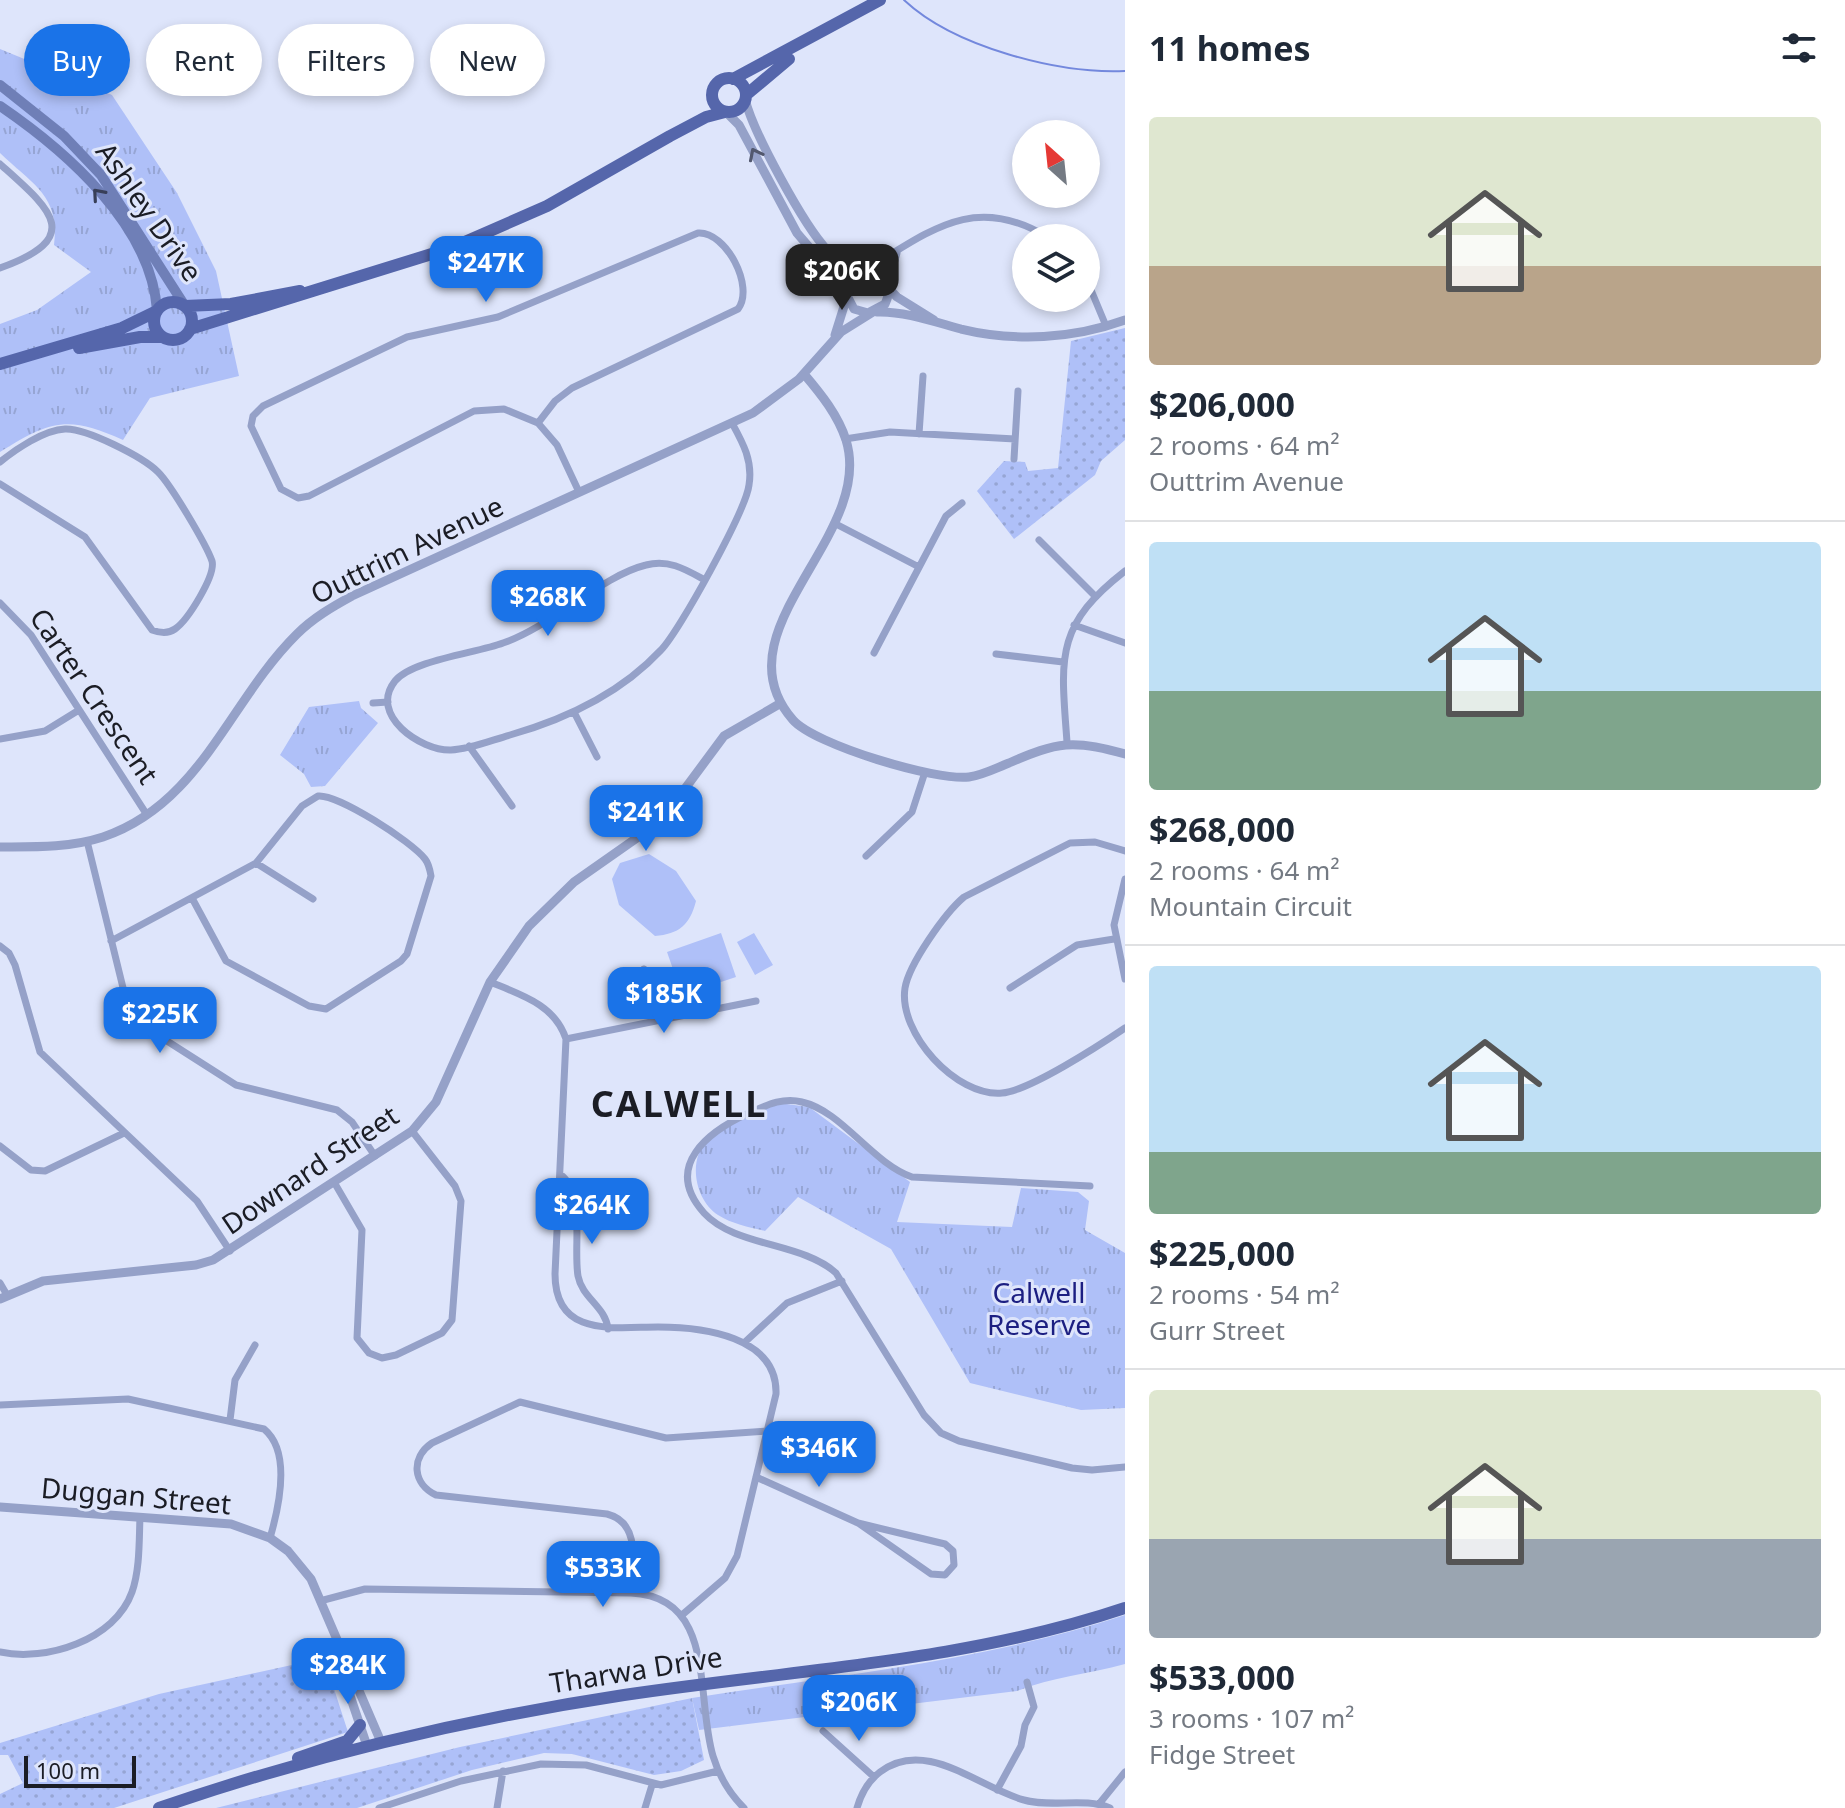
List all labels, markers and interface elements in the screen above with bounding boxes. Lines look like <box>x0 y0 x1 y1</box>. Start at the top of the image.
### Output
chip: Buy <box>24 24 130 96</box>
chip: Rent <box>146 24 262 96</box>
chip: Filters <box>278 24 414 96</box>
chip: New <box>430 24 545 96</box>
text: 11 homes <box>1149 25 1311 71</box>
icon: filters <box>1777 26 1821 70</box>
north arrow <box>1012 120 1100 208</box>
map controls <box>1012 120 1100 312</box>
street label: Ashley Drive <box>88 134 212 289</box>
one-way arrow <box>749 148 764 163</box>
icon: home <box>1413 169 1557 313</box>
one-way arrow <box>93 188 108 203</box>
button: layers <box>1012 224 1100 312</box>
pin: $247K <box>430 236 542 304</box>
text: $247K <box>448 244 524 280</box>
pin: $206K <box>786 244 898 312</box>
text: $206K <box>804 252 880 288</box>
text: $206,000 <box>1149 381 1295 427</box>
text: 2 rooms · 64 m² <box>1149 427 1339 463</box>
text: Outtrim Avenue <box>1149 463 1344 499</box>
street label: Outtrim Avenue <box>304 486 509 612</box>
pin: $268K <box>492 570 604 638</box>
text: $268K <box>510 578 586 614</box>
icon: home <box>1413 594 1557 738</box>
street label: Carter Crescent <box>22 600 168 791</box>
pin: $241K <box>590 785 702 853</box>
text: $241K <box>608 793 684 829</box>
text: $268,000 <box>1149 806 1295 852</box>
text: 2 rooms · 64 m² <box>1149 852 1339 888</box>
text: Mountain Circuit <box>1149 888 1352 924</box>
pin: $185K <box>608 967 720 1035</box>
text: $185K <box>626 975 702 1011</box>
pin: $225K <box>104 987 216 1055</box>
text: $225K <box>122 995 198 1031</box>
icon: home <box>1413 1018 1557 1162</box>
district label: CALWELL <box>591 1079 767 1128</box>
street label: Downard Street <box>214 1096 405 1242</box>
pin: $264K <box>536 1178 648 1246</box>
text: $264K <box>554 1186 630 1222</box>
text: $225,000 <box>1149 1230 1295 1276</box>
park label: Calwell Reserve <box>987 1273 1091 1343</box>
text: 2 rooms · 54 m² <box>1149 1276 1339 1312</box>
text: Gurr Street <box>1149 1312 1285 1348</box>
pin: $346K <box>763 1421 875 1489</box>
text: $346K <box>781 1429 857 1465</box>
icon: home <box>1413 1442 1557 1586</box>
street label: Duggan Street <box>39 1468 233 1522</box>
pin: $533K <box>547 1541 659 1609</box>
text: $533K <box>565 1549 641 1585</box>
street label: Tharwa Drive <box>547 1637 725 1701</box>
pin: $284K <box>292 1638 404 1706</box>
text: $284K <box>310 1646 386 1682</box>
text: $533,000 <box>1149 1654 1295 1700</box>
pin: $206K <box>803 1675 915 1743</box>
text: $206K <box>821 1683 897 1719</box>
text: 3 rooms · 107 m² <box>1149 1700 1354 1736</box>
text: Fidge Street <box>1149 1736 1295 1772</box>
scale bar <box>24 1752 136 1788</box>
text: 100 m <box>36 1755 100 1785</box>

